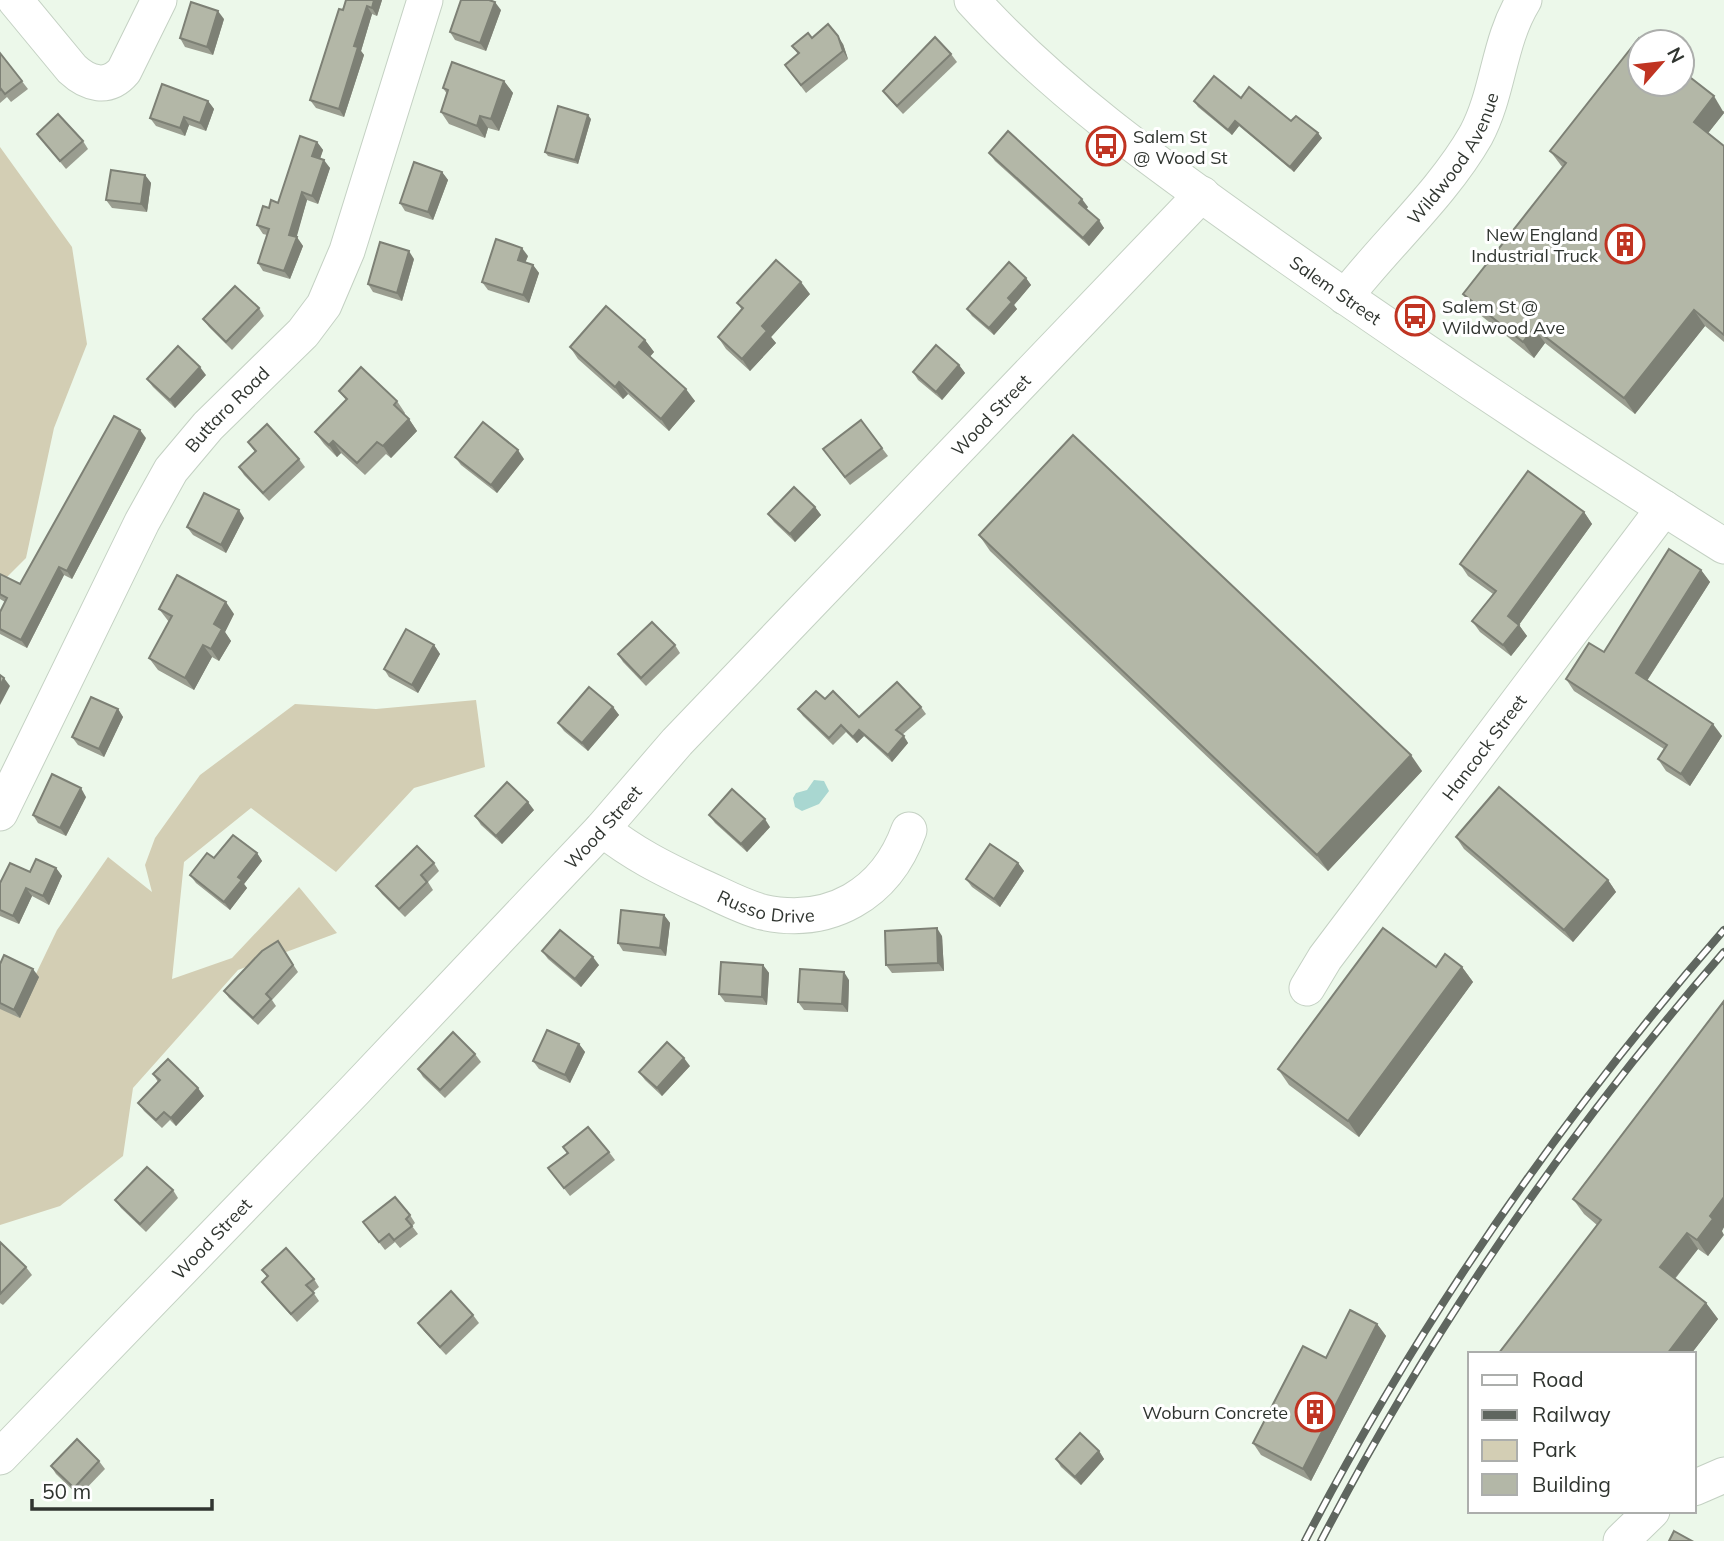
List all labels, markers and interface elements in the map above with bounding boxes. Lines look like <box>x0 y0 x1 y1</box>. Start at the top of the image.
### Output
north arrow <box>1626 28 1696 98</box>
text: N <box>1662 43 1690 67</box>
street label: Wildwood Avenue <box>1402 90 1503 229</box>
bus stop icon: Salem St @ Wood St <box>1085 125 1127 167</box>
place label: Salem St @ Wood St <box>1133 125 1228 169</box>
place label: New England Industrial Truck <box>1471 223 1599 267</box>
building icon: New England Industrial Truck <box>1604 223 1646 265</box>
street label: Salem Street <box>1285 250 1386 330</box>
bus stop icon: Salem St @ Wildwood Ave <box>1394 295 1436 337</box>
place label: Salem St @ Wildwood Ave <box>1442 295 1565 339</box>
street label: Buttaro Road <box>180 361 274 457</box>
street label: Wood Street <box>946 369 1035 461</box>
street label: Hancock Street <box>1436 690 1531 805</box>
street label: Wood Street <box>559 780 646 874</box>
street label: Russo Drive <box>714 884 816 927</box>
street label: Wood Street <box>167 1193 256 1284</box>
legend <box>1468 1352 1696 1513</box>
text: Road <box>1532 1366 1583 1392</box>
building icon: Woburn Concrete <box>1294 1391 1336 1433</box>
place label: Woburn Concrete <box>1142 1401 1288 1424</box>
text: Railway <box>1532 1401 1611 1427</box>
text: Park <box>1532 1436 1576 1462</box>
scale bar <box>32 1468 212 1512</box>
text: Building <box>1532 1471 1611 1497</box>
text: 50 m <box>42 1478 91 1504</box>

